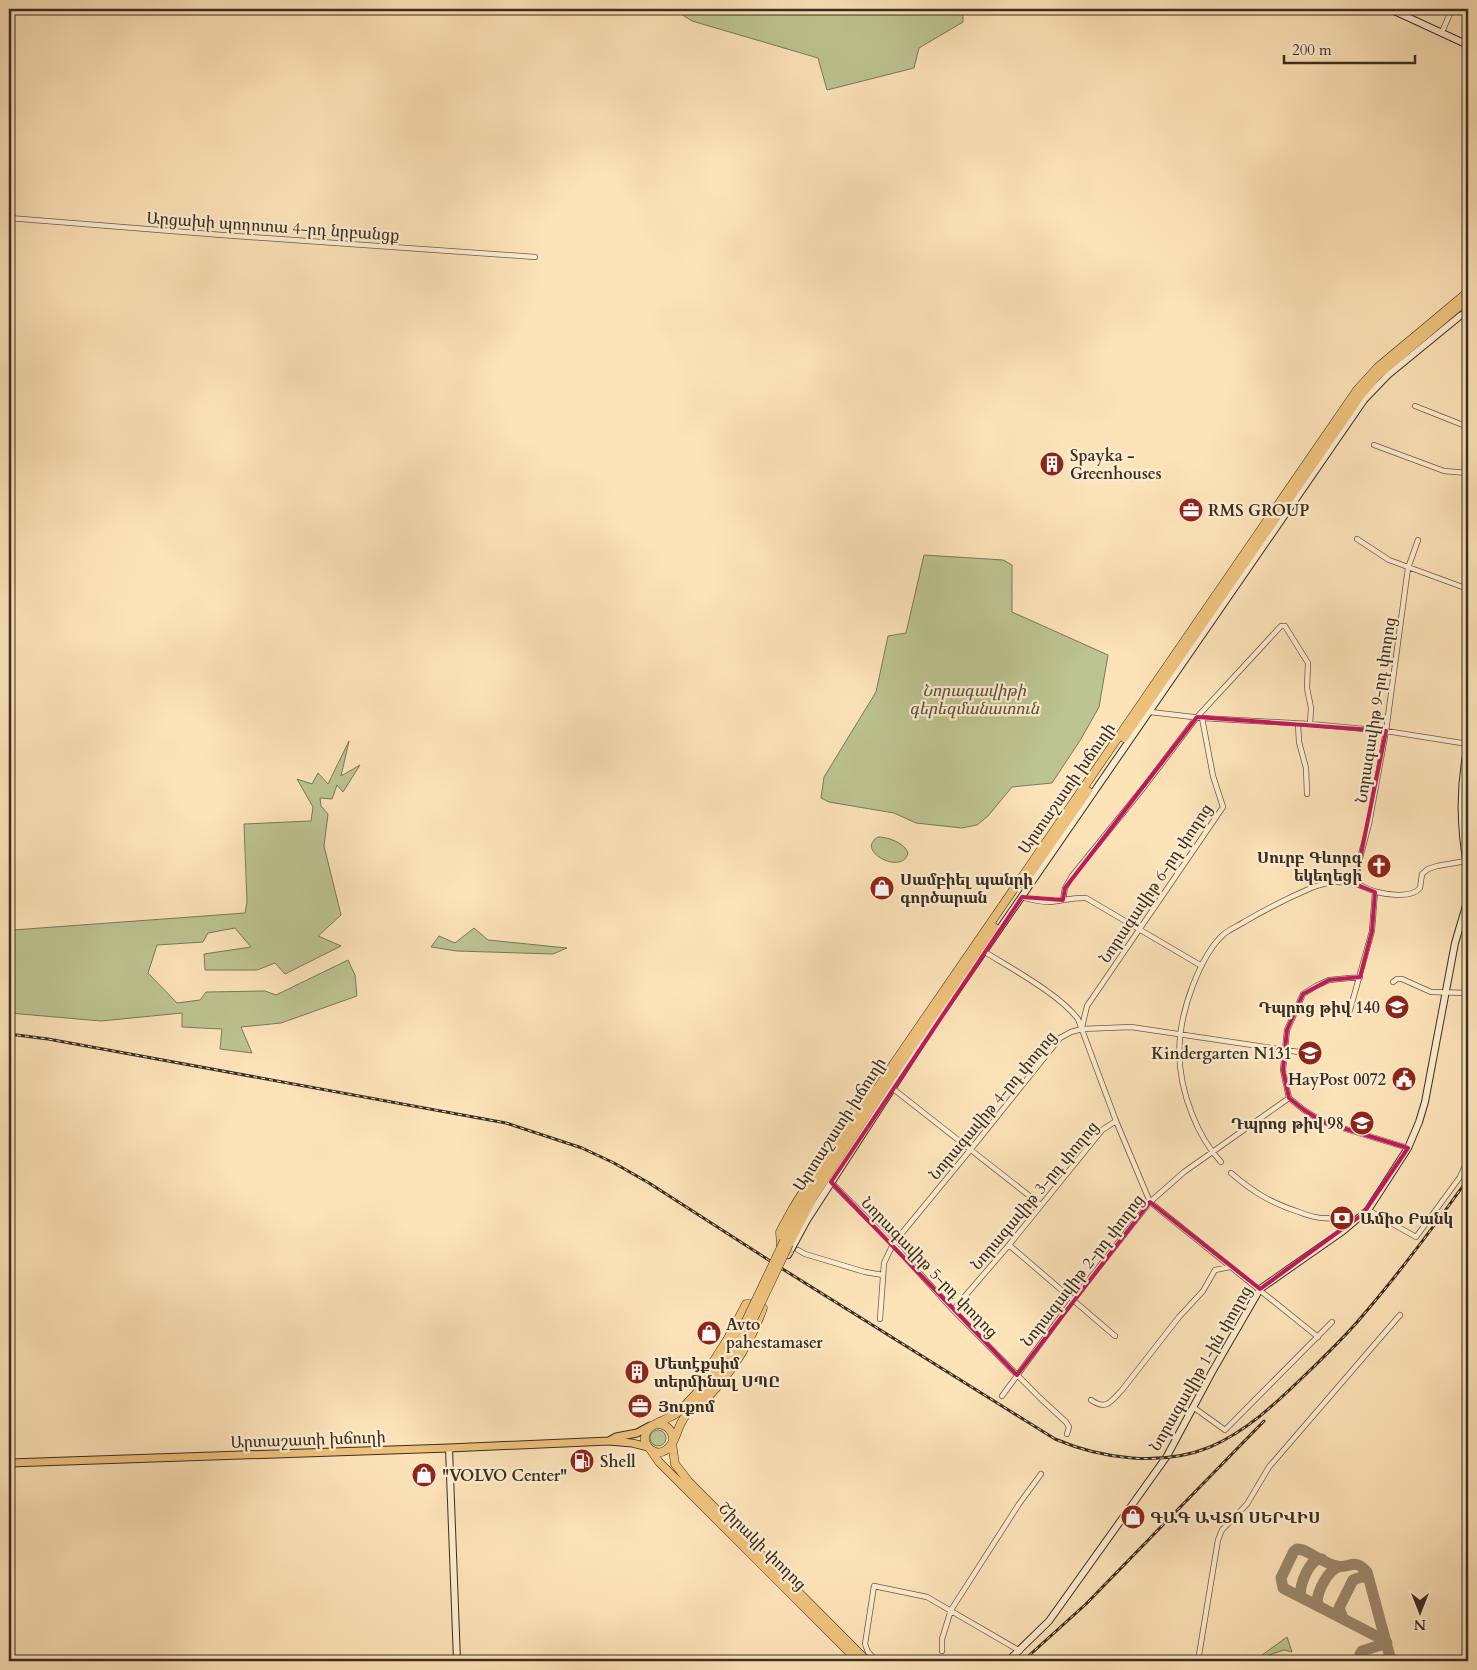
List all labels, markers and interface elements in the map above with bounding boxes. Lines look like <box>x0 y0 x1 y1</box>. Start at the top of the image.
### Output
scale bar <box>1284 32 1416 64</box>
text: 200 m <box>1292 40 1332 60</box>
street label: Արցախի պողոտա 4-րդ նրբանցք <box>146 207 400 247</box>
place label: Spayka - Greenhouses <box>1070 445 1162 485</box>
building icon: Spayka - Greenhouses <box>1039 451 1065 477</box>
office icon: RMS GROUP <box>1178 497 1204 523</box>
place label: RMS GROUP <box>1208 500 1309 522</box>
street label: Նորագավիթ 9-րդ փողոց <box>1350 616 1402 805</box>
park label: Նորագավիթի գերեզմանատուն <box>909 680 1040 720</box>
street label: Արտաշատի խճուղի <box>1013 719 1120 858</box>
street label: Նորագավիթ 6-րդ փողոց <box>1094 799 1218 968</box>
place label: Սուրբ Գևորգ եկեղեցի <box>1257 847 1362 887</box>
church icon: Սուրբ Գևորգ եկեղեցի <box>1366 853 1392 879</box>
place label: Սամբիել պանրի գործարան <box>900 869 1033 909</box>
shop icon: Սամբիել պանրի գործարան <box>869 875 895 901</box>
school or university icon: Դպրոց թիվ 140 <box>1384 994 1410 1020</box>
place label: Դպրոց թիվ 140 <box>1259 997 1380 1019</box>
street label: Նորագավիթ 4-րդ փողոց <box>924 1027 1062 1185</box>
school or university icon: Kindergarten N131 <box>1297 1040 1323 1066</box>
place label: Kindergarten N131 <box>1151 1043 1292 1065</box>
street label: Արտաշատի խճուղի <box>788 1053 891 1196</box>
public building icon: HayPost 0072 <box>1391 1066 1417 1092</box>
place label: HayPost 0072 <box>1288 1069 1386 1091</box>
school or university icon: Դպրոց թիվ 98 <box>1349 1110 1375 1136</box>
place label: Դպրոց թիվ 98 <box>1231 1113 1344 1135</box>
street label: Նորագավիթ 3-րդ փողոց <box>966 1117 1104 1275</box>
street label: Նորագավիթ 2-րդ փողոց <box>1016 1190 1149 1352</box>
street label: Նորագավիթ 5-րդ փողոց <box>856 1192 1003 1343</box>
bank icon: Ամիօ Բանկ <box>1329 1205 1355 1231</box>
place label: Ամիօ Բանկ <box>1360 1208 1454 1230</box>
street label: Նորագավիթ 1-ին փողոց <box>1144 1282 1257 1455</box>
place label: Avto pahestamaser <box>726 1314 823 1354</box>
shop icon: Avto pahestamaser <box>696 1320 722 1346</box>
place label: Մետէքսիմ տերմինալ ՍՊԸ <box>654 1353 780 1393</box>
building icon: Մետէքսիմ տերմինալ ՍՊԸ <box>624 1359 650 1385</box>
office icon: Յուքոմ <box>627 1393 653 1419</box>
place label: Յուքոմ <box>658 1396 716 1418</box>
street label: Արտաշատի խճուղի <box>230 1426 386 1454</box>
fuel station icon: Shell <box>569 1448 595 1474</box>
place label: Shell <box>600 1451 636 1473</box>
shop icon: "VOLVO Center" <box>411 1462 437 1488</box>
place label: "VOLVO Center" <box>442 1465 567 1487</box>
street label: Շիրակի փողոց <box>714 1498 811 1595</box>
shop icon: ԳԱԳ ԱՎՏՈ ՍԵՐՎԻՍ <box>1120 1504 1146 1530</box>
place label: ԳԱԳ ԱՎՏՈ ՍԵՐՎԻՍ <box>1150 1507 1320 1529</box>
north arrow <box>1394 1588 1444 1638</box>
text: N <box>1414 1615 1426 1634</box>

